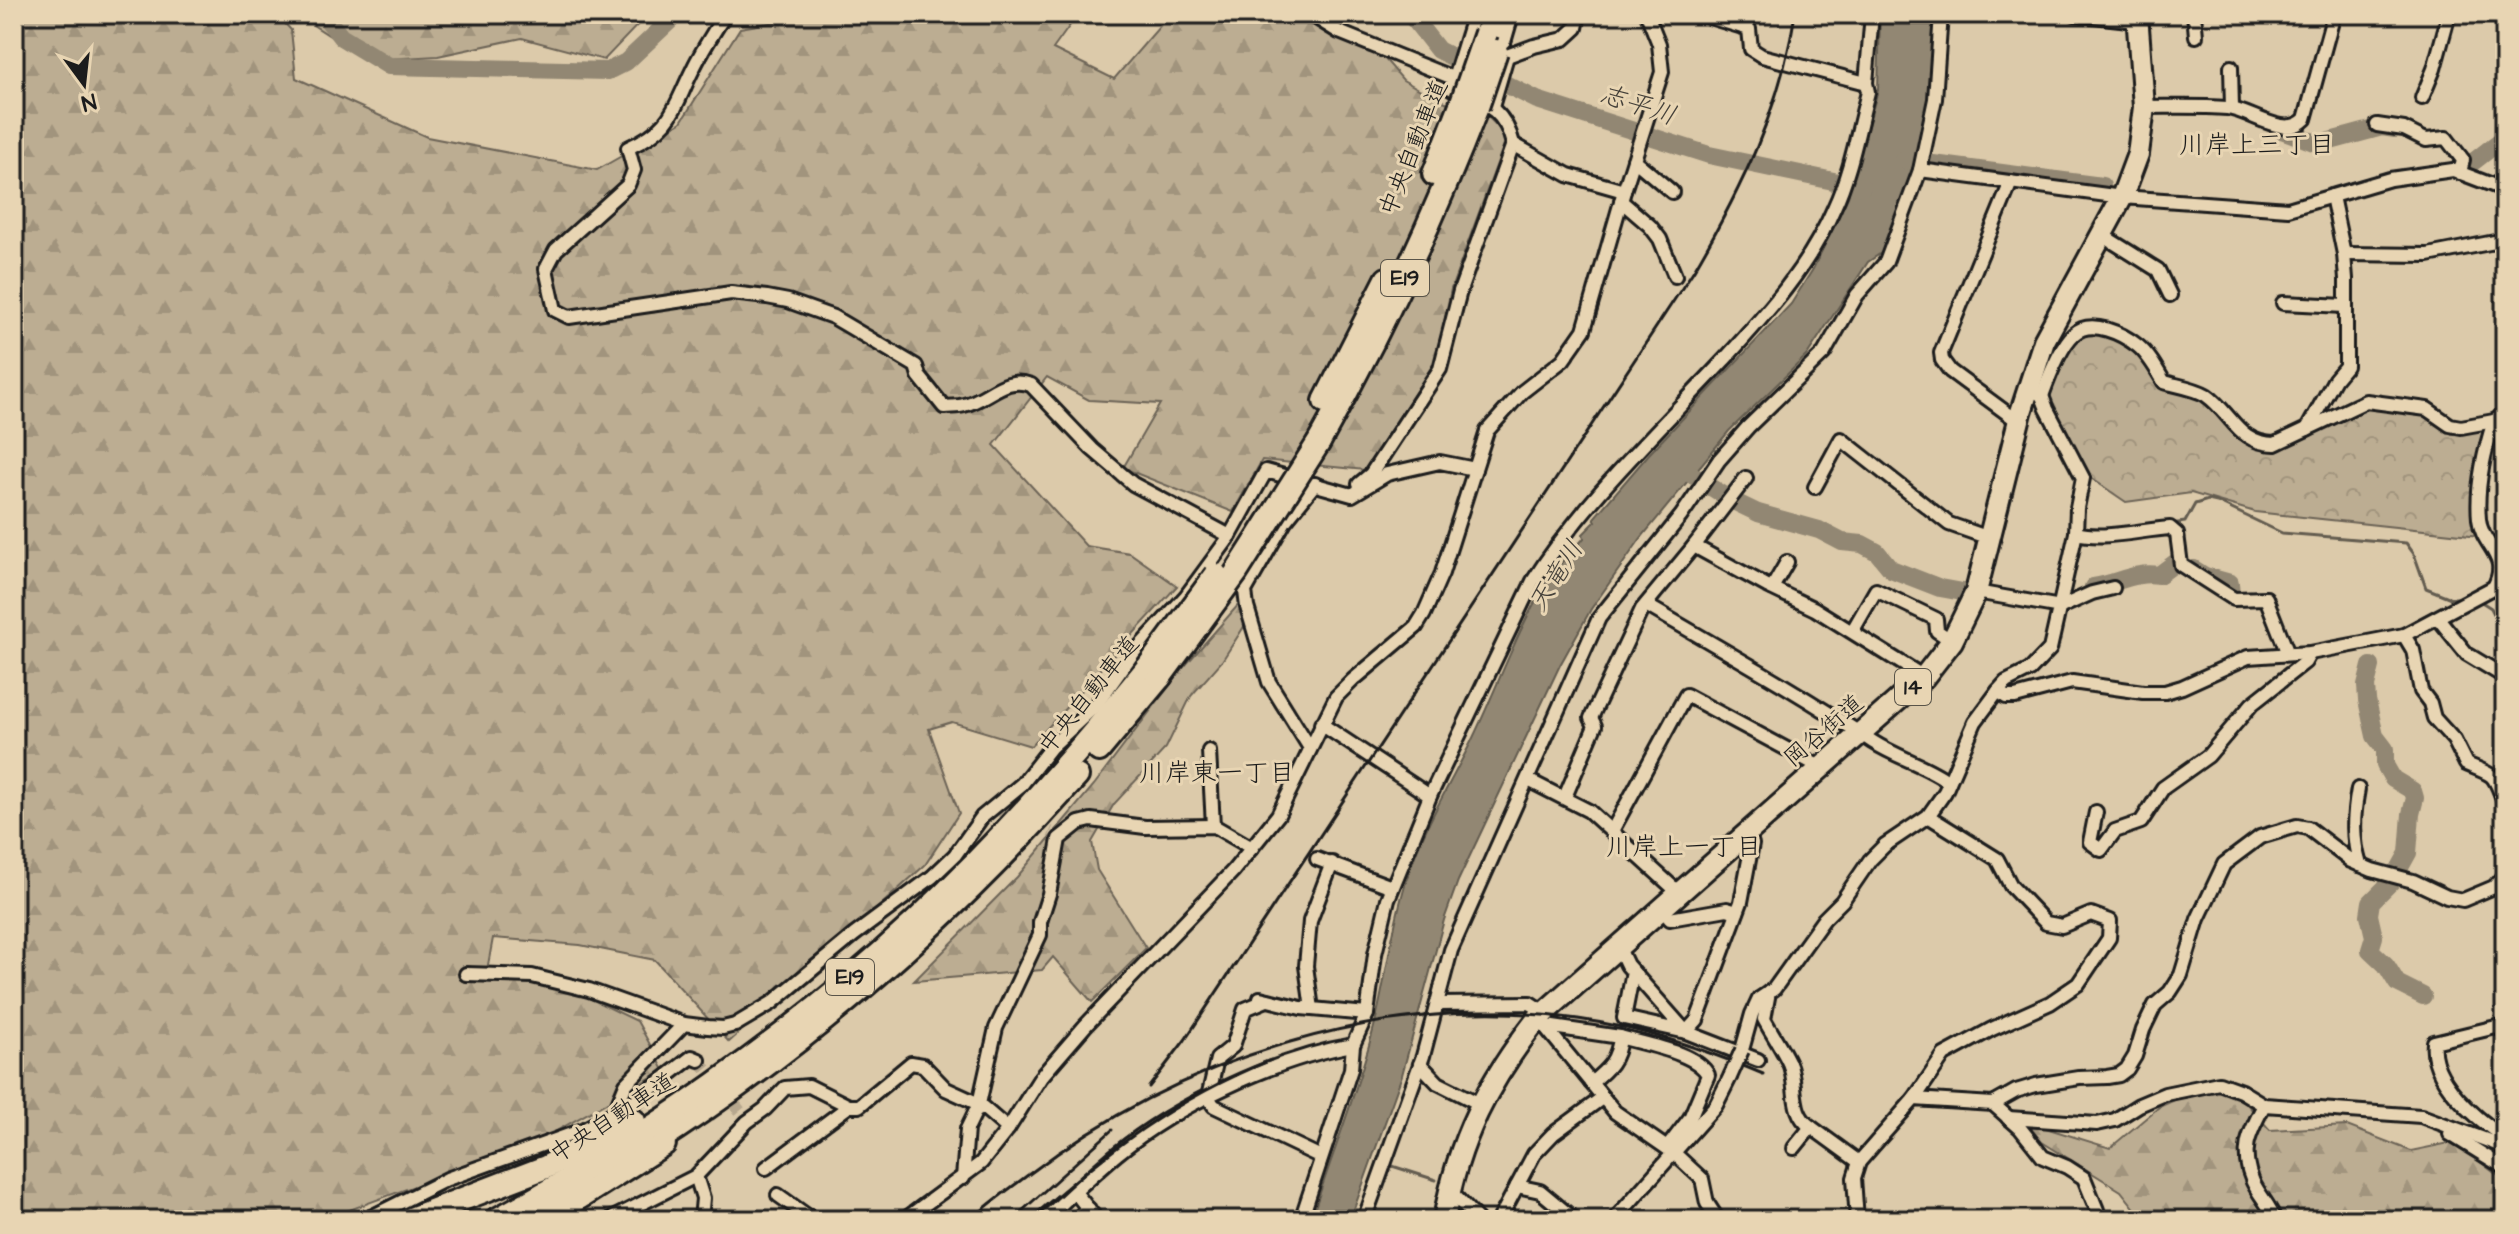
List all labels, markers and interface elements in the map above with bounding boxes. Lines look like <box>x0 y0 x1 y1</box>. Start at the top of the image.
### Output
north arrow <box>44 44 124 124</box>
street label: 中央自動車道 <box>1371 75 1457 221</box>
water label: 志平川 <box>1595 76 1681 134</box>
text: N <box>78 85 99 119</box>
district label: 川岸上三丁目 <box>2179 127 2335 163</box>
road number: E19 <box>1381 260 1429 296</box>
water label: 天竜川 <box>1520 533 1592 619</box>
street label: 中央自動車道 <box>1030 628 1148 762</box>
road number: 14 <box>1895 669 1931 705</box>
street label: 岡谷街道 <box>1777 687 1871 775</box>
district label: 川岸東一丁目 <box>1139 755 1295 791</box>
district label: 川岸上一丁目 <box>1606 829 1762 865</box>
road number: E19 <box>826 959 874 995</box>
street label: 中央自動車道 <box>543 1065 683 1171</box>

